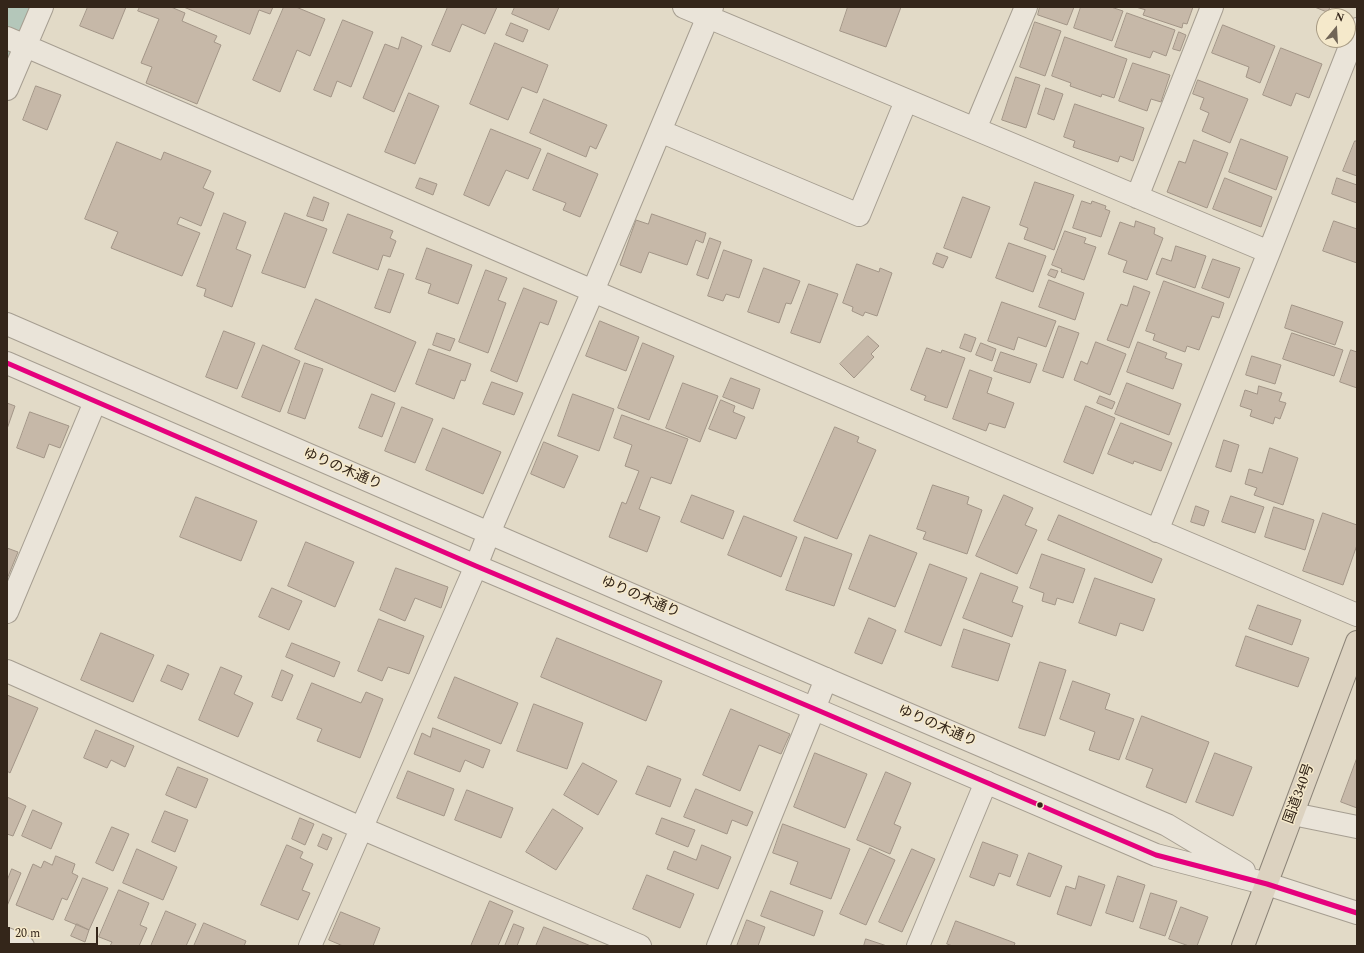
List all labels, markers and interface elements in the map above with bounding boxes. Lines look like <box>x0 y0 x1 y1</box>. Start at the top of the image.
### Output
north arrow <box>1316 8 1356 48</box>
text: N <box>1333 8 1346 27</box>
street label: ゆりの木通り <box>300 446 384 494</box>
street label: ゆりの木通り <box>598 574 682 622</box>
street label: ゆりの木通り <box>895 703 979 751</box>
street label: 国道340号 <box>1281 762 1319 826</box>
unlabelled marker <box>1035 800 1045 810</box>
scale bar <box>10 919 100 945</box>
text: 20 m <box>15 924 40 943</box>

